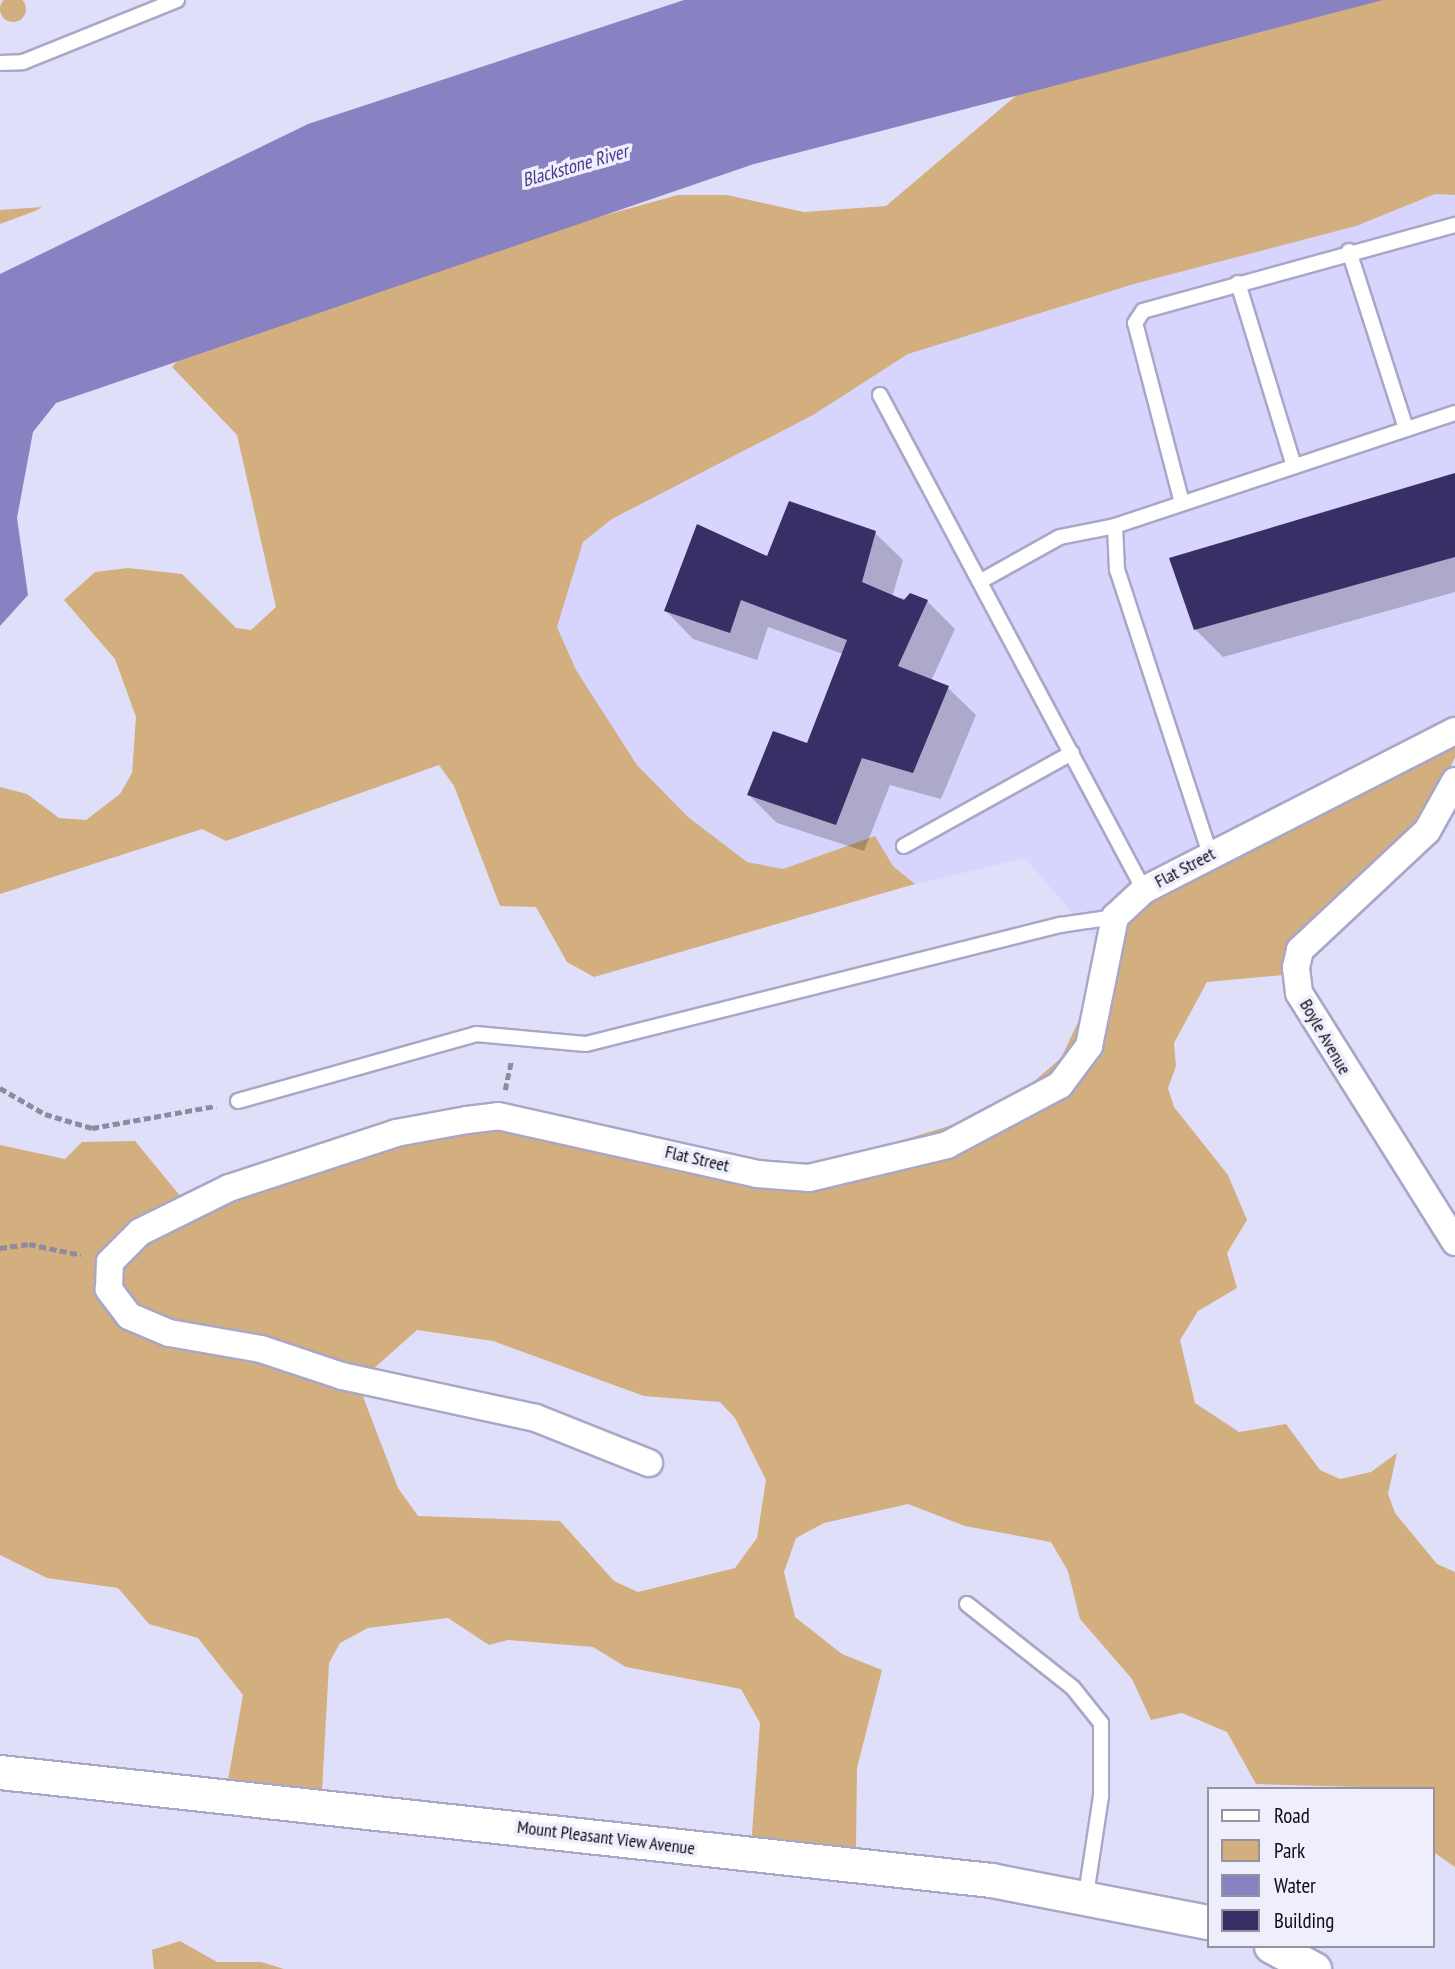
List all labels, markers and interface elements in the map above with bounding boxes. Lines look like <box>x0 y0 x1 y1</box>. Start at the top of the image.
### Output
water label: Blackstone River <box>520 140 630 192</box>
street label: Flat Street <box>1151 843 1219 893</box>
street label: Boyle Avenue <box>1295 995 1355 1079</box>
street label: Flat Street <box>663 1141 731 1177</box>
legend <box>1206 1787 1434 1948</box>
text: Road <box>1274 1802 1310 1829</box>
street label: Mount Pleasant View Avenue <box>515 1816 697 1860</box>
text: Park <box>1274 1837 1305 1864</box>
text: Water <box>1274 1872 1316 1899</box>
text: Building <box>1274 1907 1334 1934</box>

